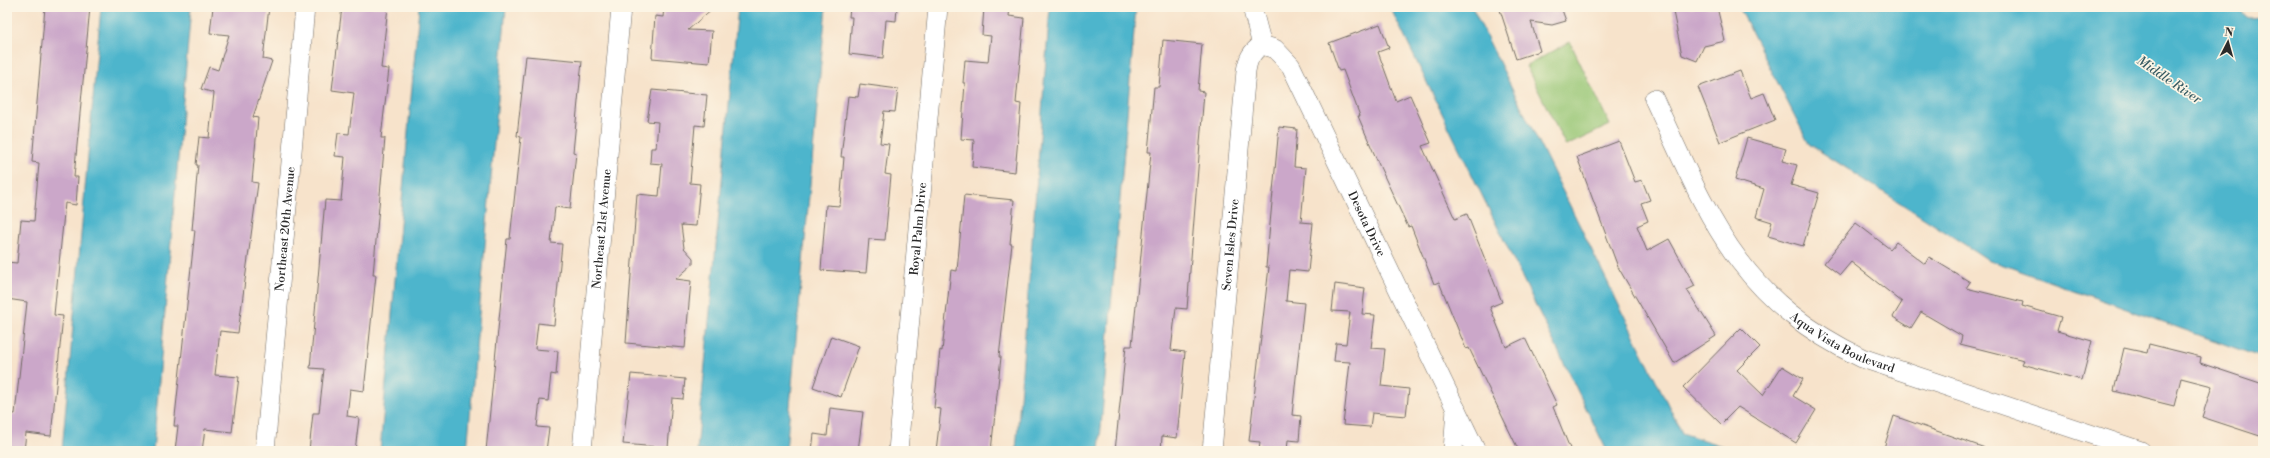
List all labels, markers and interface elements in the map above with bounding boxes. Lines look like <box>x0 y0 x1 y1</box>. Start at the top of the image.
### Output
north arrow <box>2208 22 2248 62</box>
text: N <box>2224 26 2234 40</box>
water label: Middle River <box>2134 53 2205 108</box>
street label: Northeast 20th Avenue <box>272 166 298 292</box>
street label: Northeast 21st Avenue <box>589 168 614 290</box>
street label: Royal Palm Drive <box>906 182 930 276</box>
street label: Desota Drive <box>1345 189 1389 259</box>
street label: Seven Isles Drive <box>1219 198 1242 291</box>
street label: Aqua Vista Boulevard <box>1786 308 1897 376</box>

